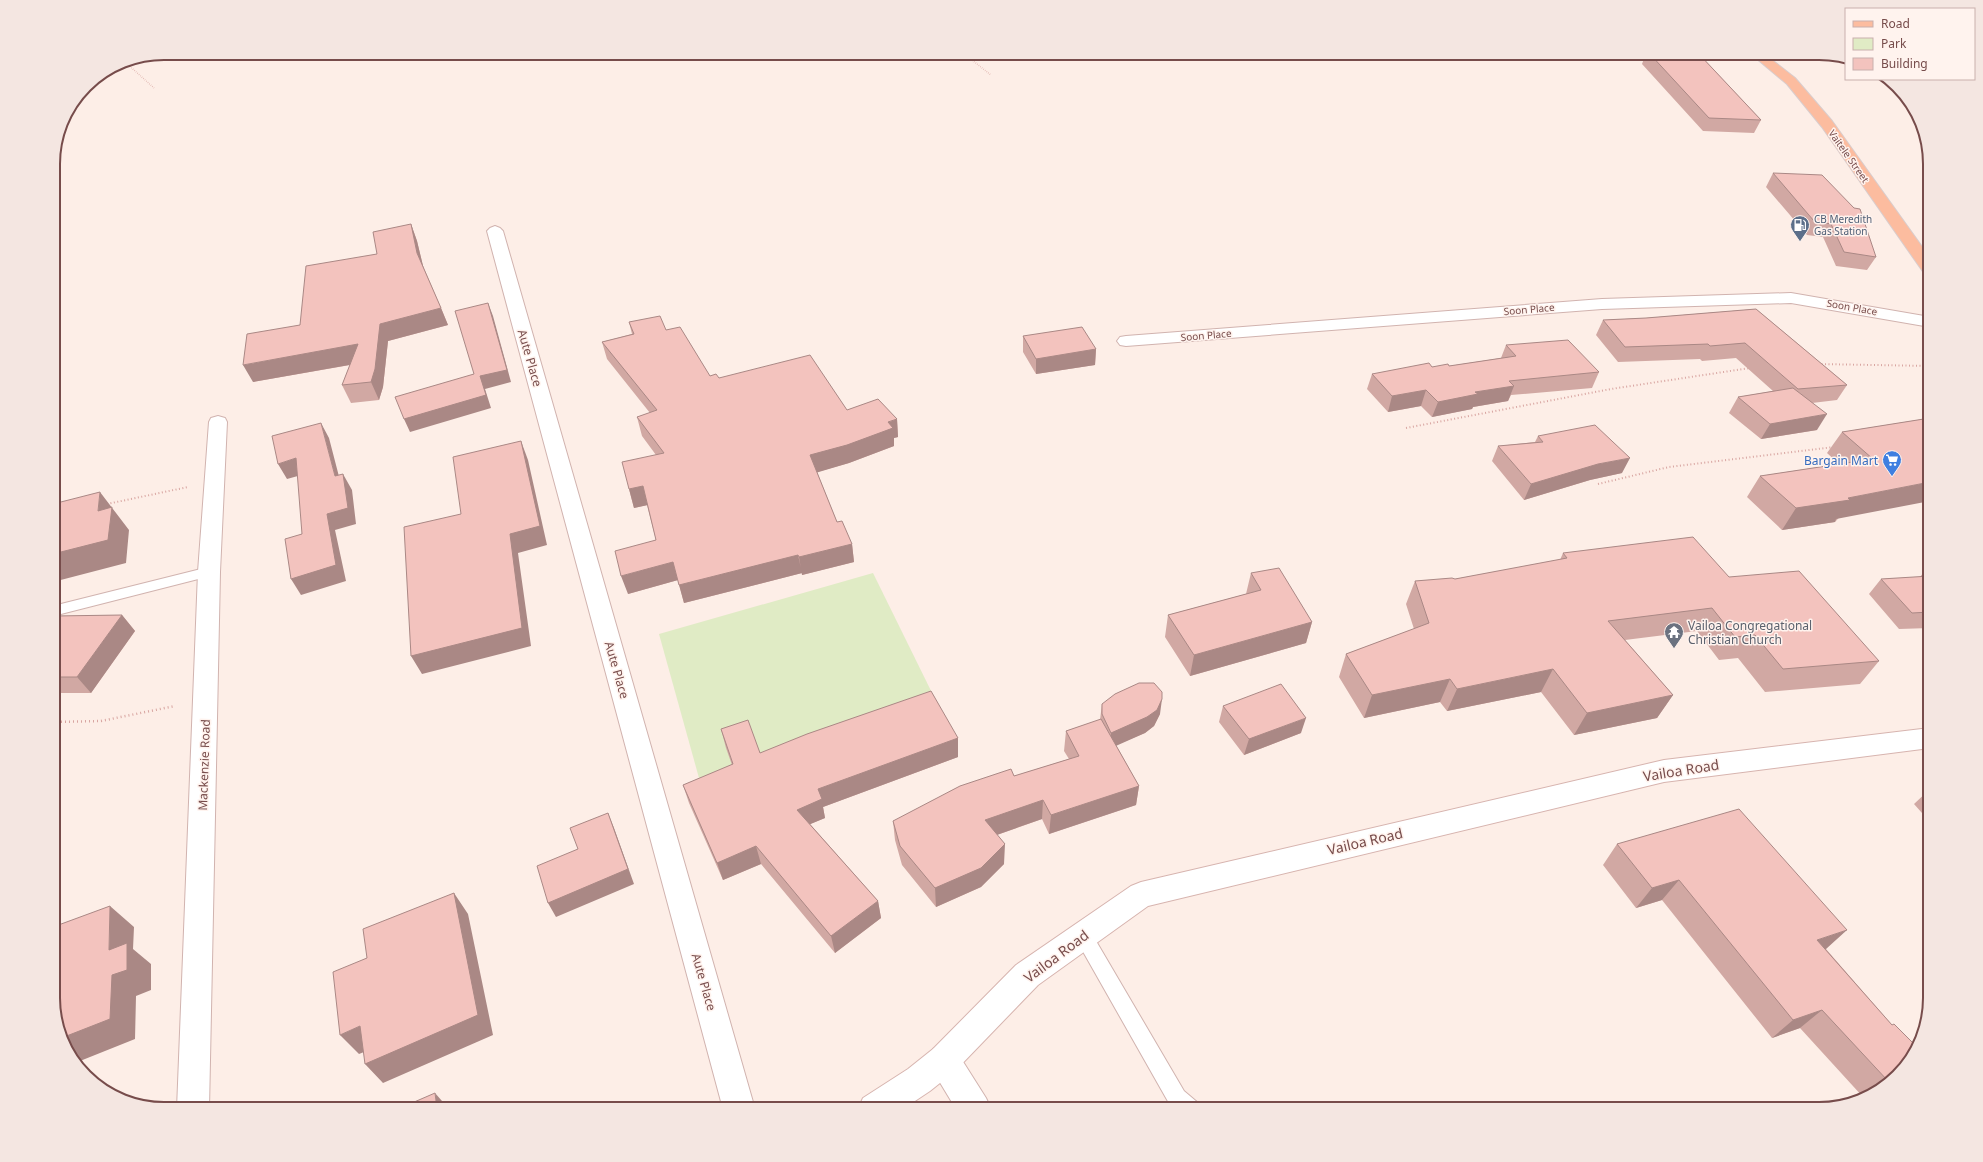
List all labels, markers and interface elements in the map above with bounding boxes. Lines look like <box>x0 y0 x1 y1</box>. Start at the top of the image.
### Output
legend <box>1845 8 1975 80</box>
text: Road <box>1881 15 1910 32</box>
text: Park <box>1881 35 1907 52</box>
text: Building <box>1881 55 1928 72</box>
street label: Vaitele Street <box>1825 127 1873 186</box>
place label: CB Meredith Gas Station <box>1814 212 1872 238</box>
fuel station icon: CB Meredith Gas Station <box>1789 214 1811 242</box>
street label: Soon Place <box>1826 296 1879 318</box>
street label: Soon Place <box>1503 300 1555 318</box>
street label: Soon Place <box>1180 326 1232 344</box>
street label: Aute Place <box>514 327 546 389</box>
supermarket icon: Bargain Mart <box>1881 449 1903 477</box>
place label: Bargain Mart <box>1804 452 1879 469</box>
place label: Vailoa Congregational Christian Church <box>1688 617 1812 648</box>
temple icon: Vailoa Congregational Christian Church <box>1663 621 1685 649</box>
street label: Aute Place <box>601 639 633 701</box>
street label: Mackenzie Road <box>194 719 214 811</box>
street label: Vailoa Road <box>1642 755 1720 785</box>
street label: Vailoa Road <box>1325 823 1405 859</box>
street label: Vailoa Road <box>1020 925 1092 987</box>
street label: Aute Place <box>688 951 720 1013</box>

